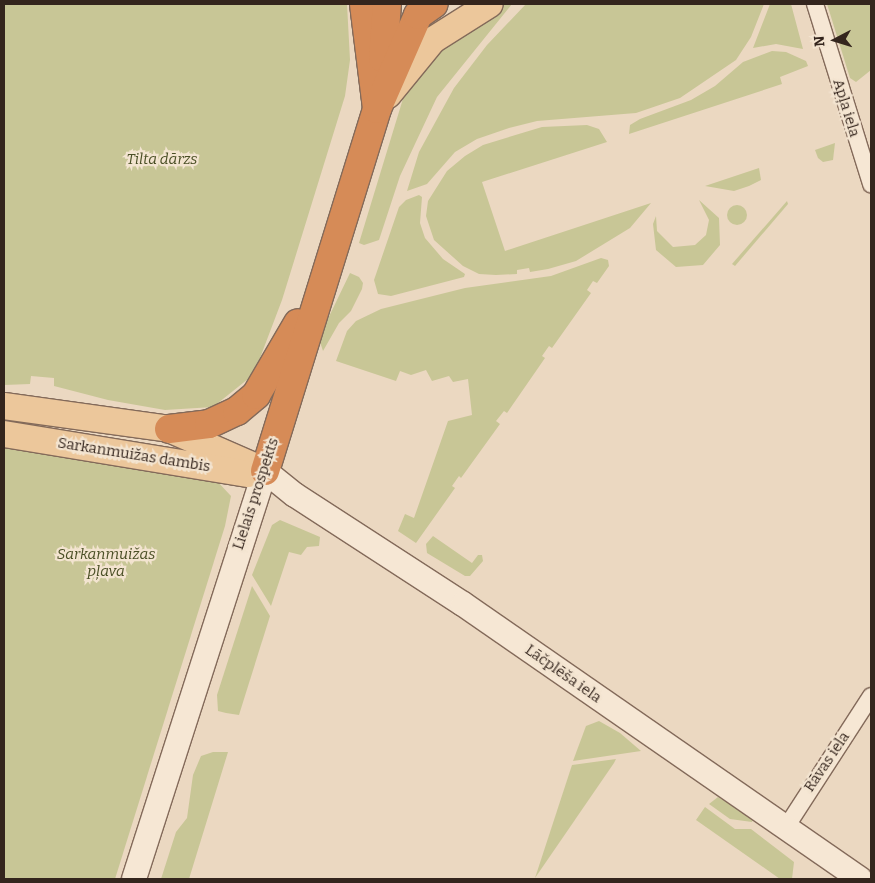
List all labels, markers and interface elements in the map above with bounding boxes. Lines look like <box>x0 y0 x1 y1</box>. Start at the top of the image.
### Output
north arrow <box>810 15 860 65</box>
text: N <box>811 35 828 47</box>
street label: Apļa iela <box>829 77 863 139</box>
park label: Tilta dārzs <box>127 151 197 169</box>
street label: Sarkanmuižas dambis <box>56 434 212 476</box>
street label: Lielais prospekts <box>229 436 283 552</box>
park label: Sarkanmuižas pļava <box>57 545 155 580</box>
street label: Lāčplēša iela <box>521 641 605 707</box>
street label: Rāvas iela <box>800 729 854 795</box>

